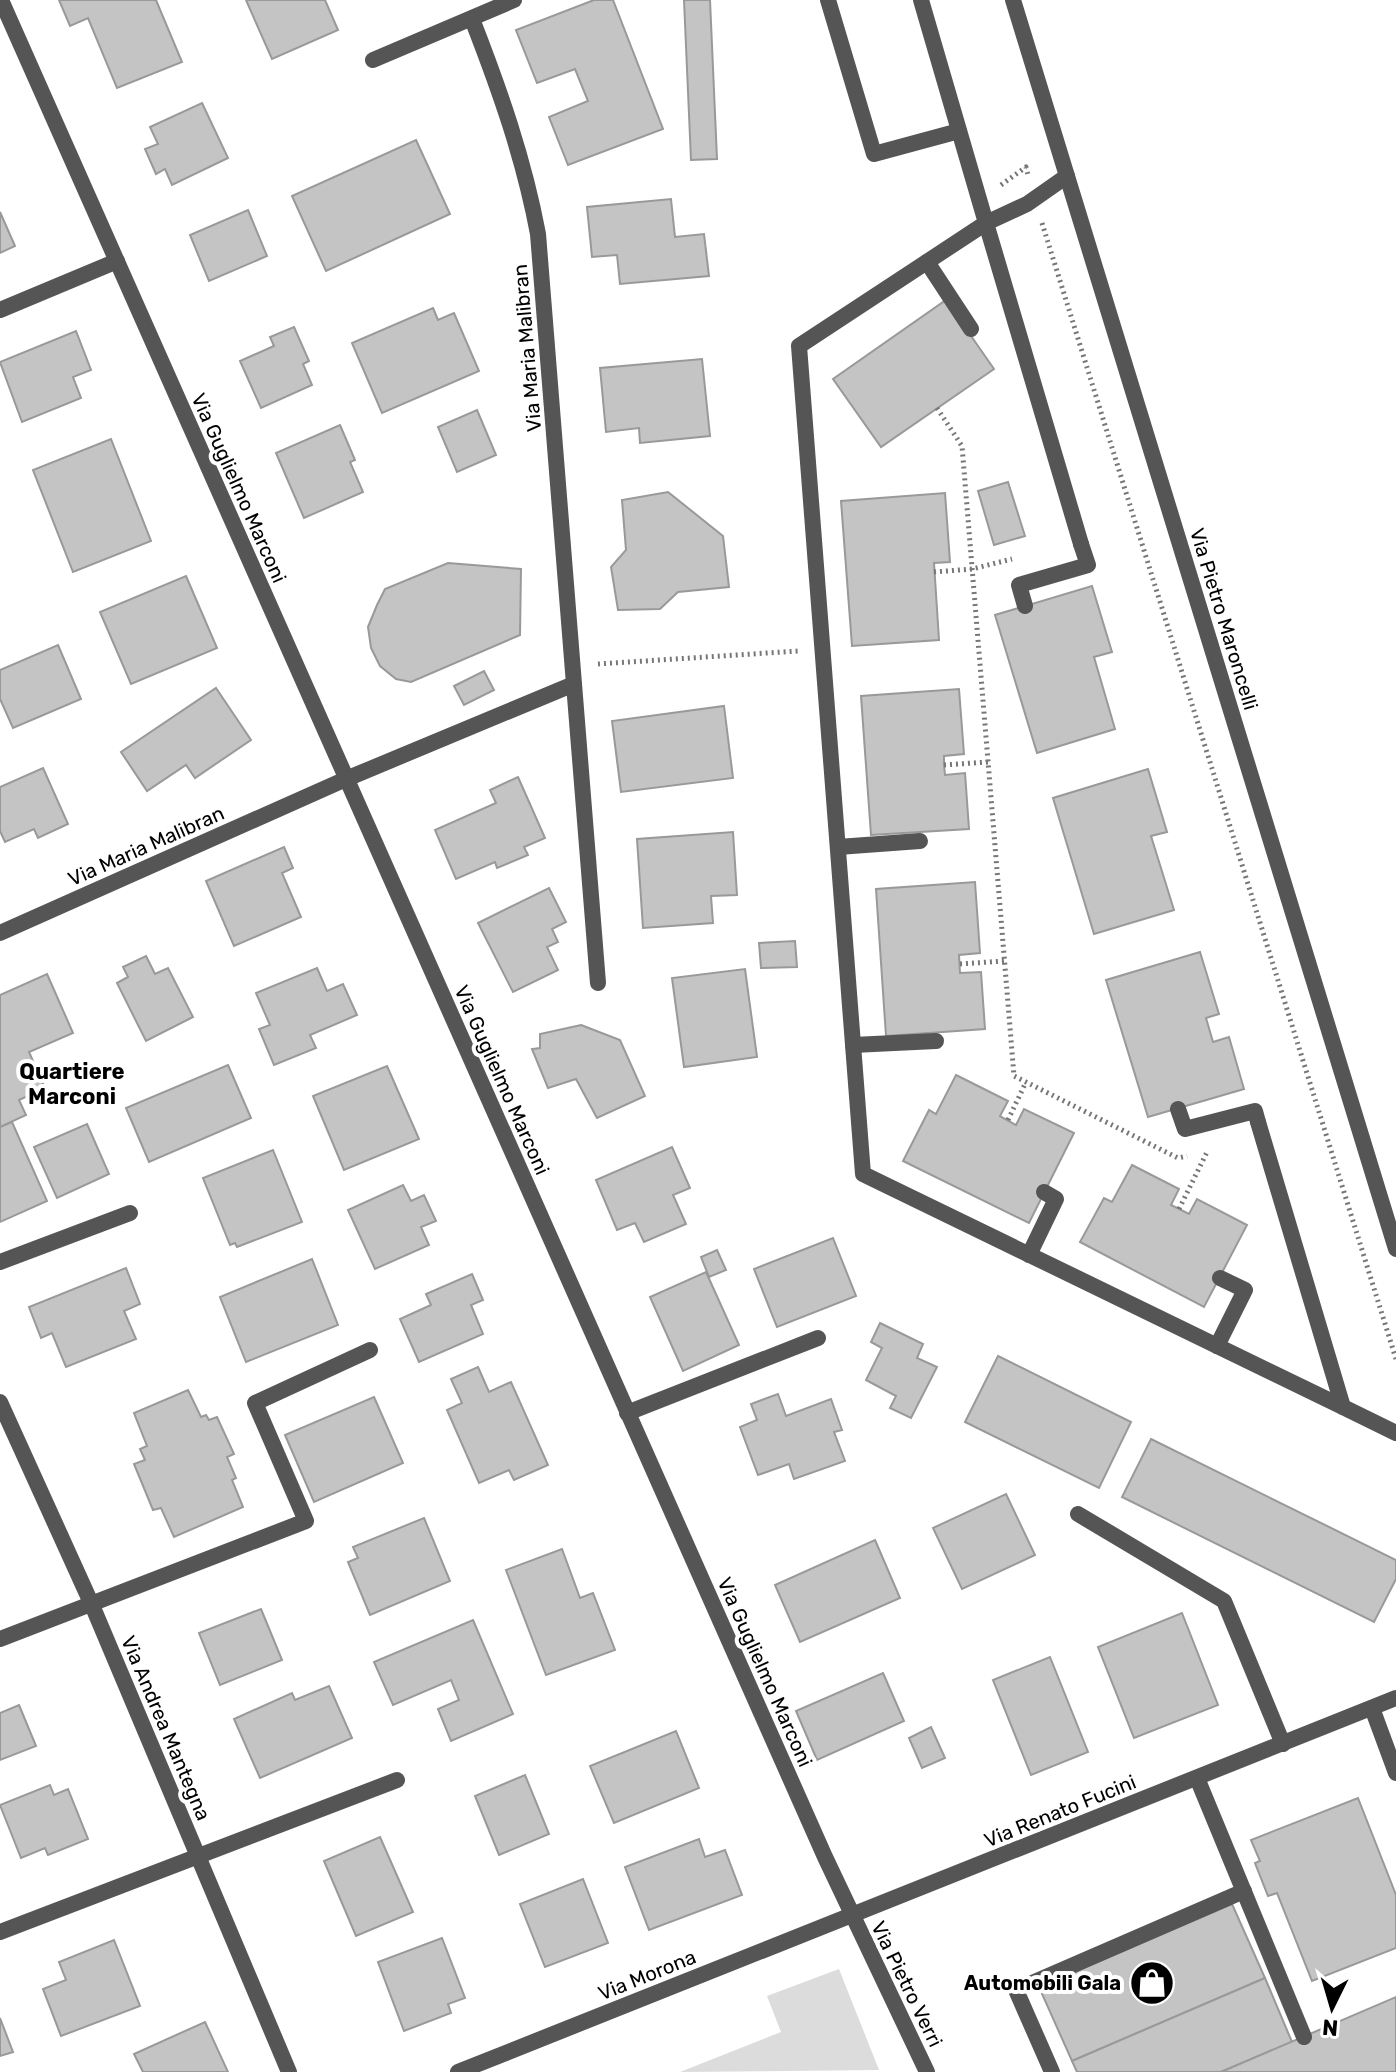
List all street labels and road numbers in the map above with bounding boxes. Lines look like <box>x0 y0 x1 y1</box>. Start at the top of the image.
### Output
street label: Via Maria Malibran <box>508 263 546 433</box>
street label: Via Guglielmo Marconi <box>186 389 292 587</box>
street label: Via Pietro Maroncelli <box>1185 525 1263 713</box>
street label: Via Maria Malibran <box>64 801 228 891</box>
street label: Via Guglielmo Marconi <box>449 981 555 1179</box>
street label: Via Guglielmo Marconi <box>712 1573 818 1771</box>
street label: Via Andrea Mantegna <box>116 1632 216 1824</box>
street label: Via Renato Fucini <box>981 1770 1139 1852</box>
street label: Via Pietro Verri <box>866 1917 948 2051</box>
street label: Via Morona <box>595 1945 699 2005</box>

